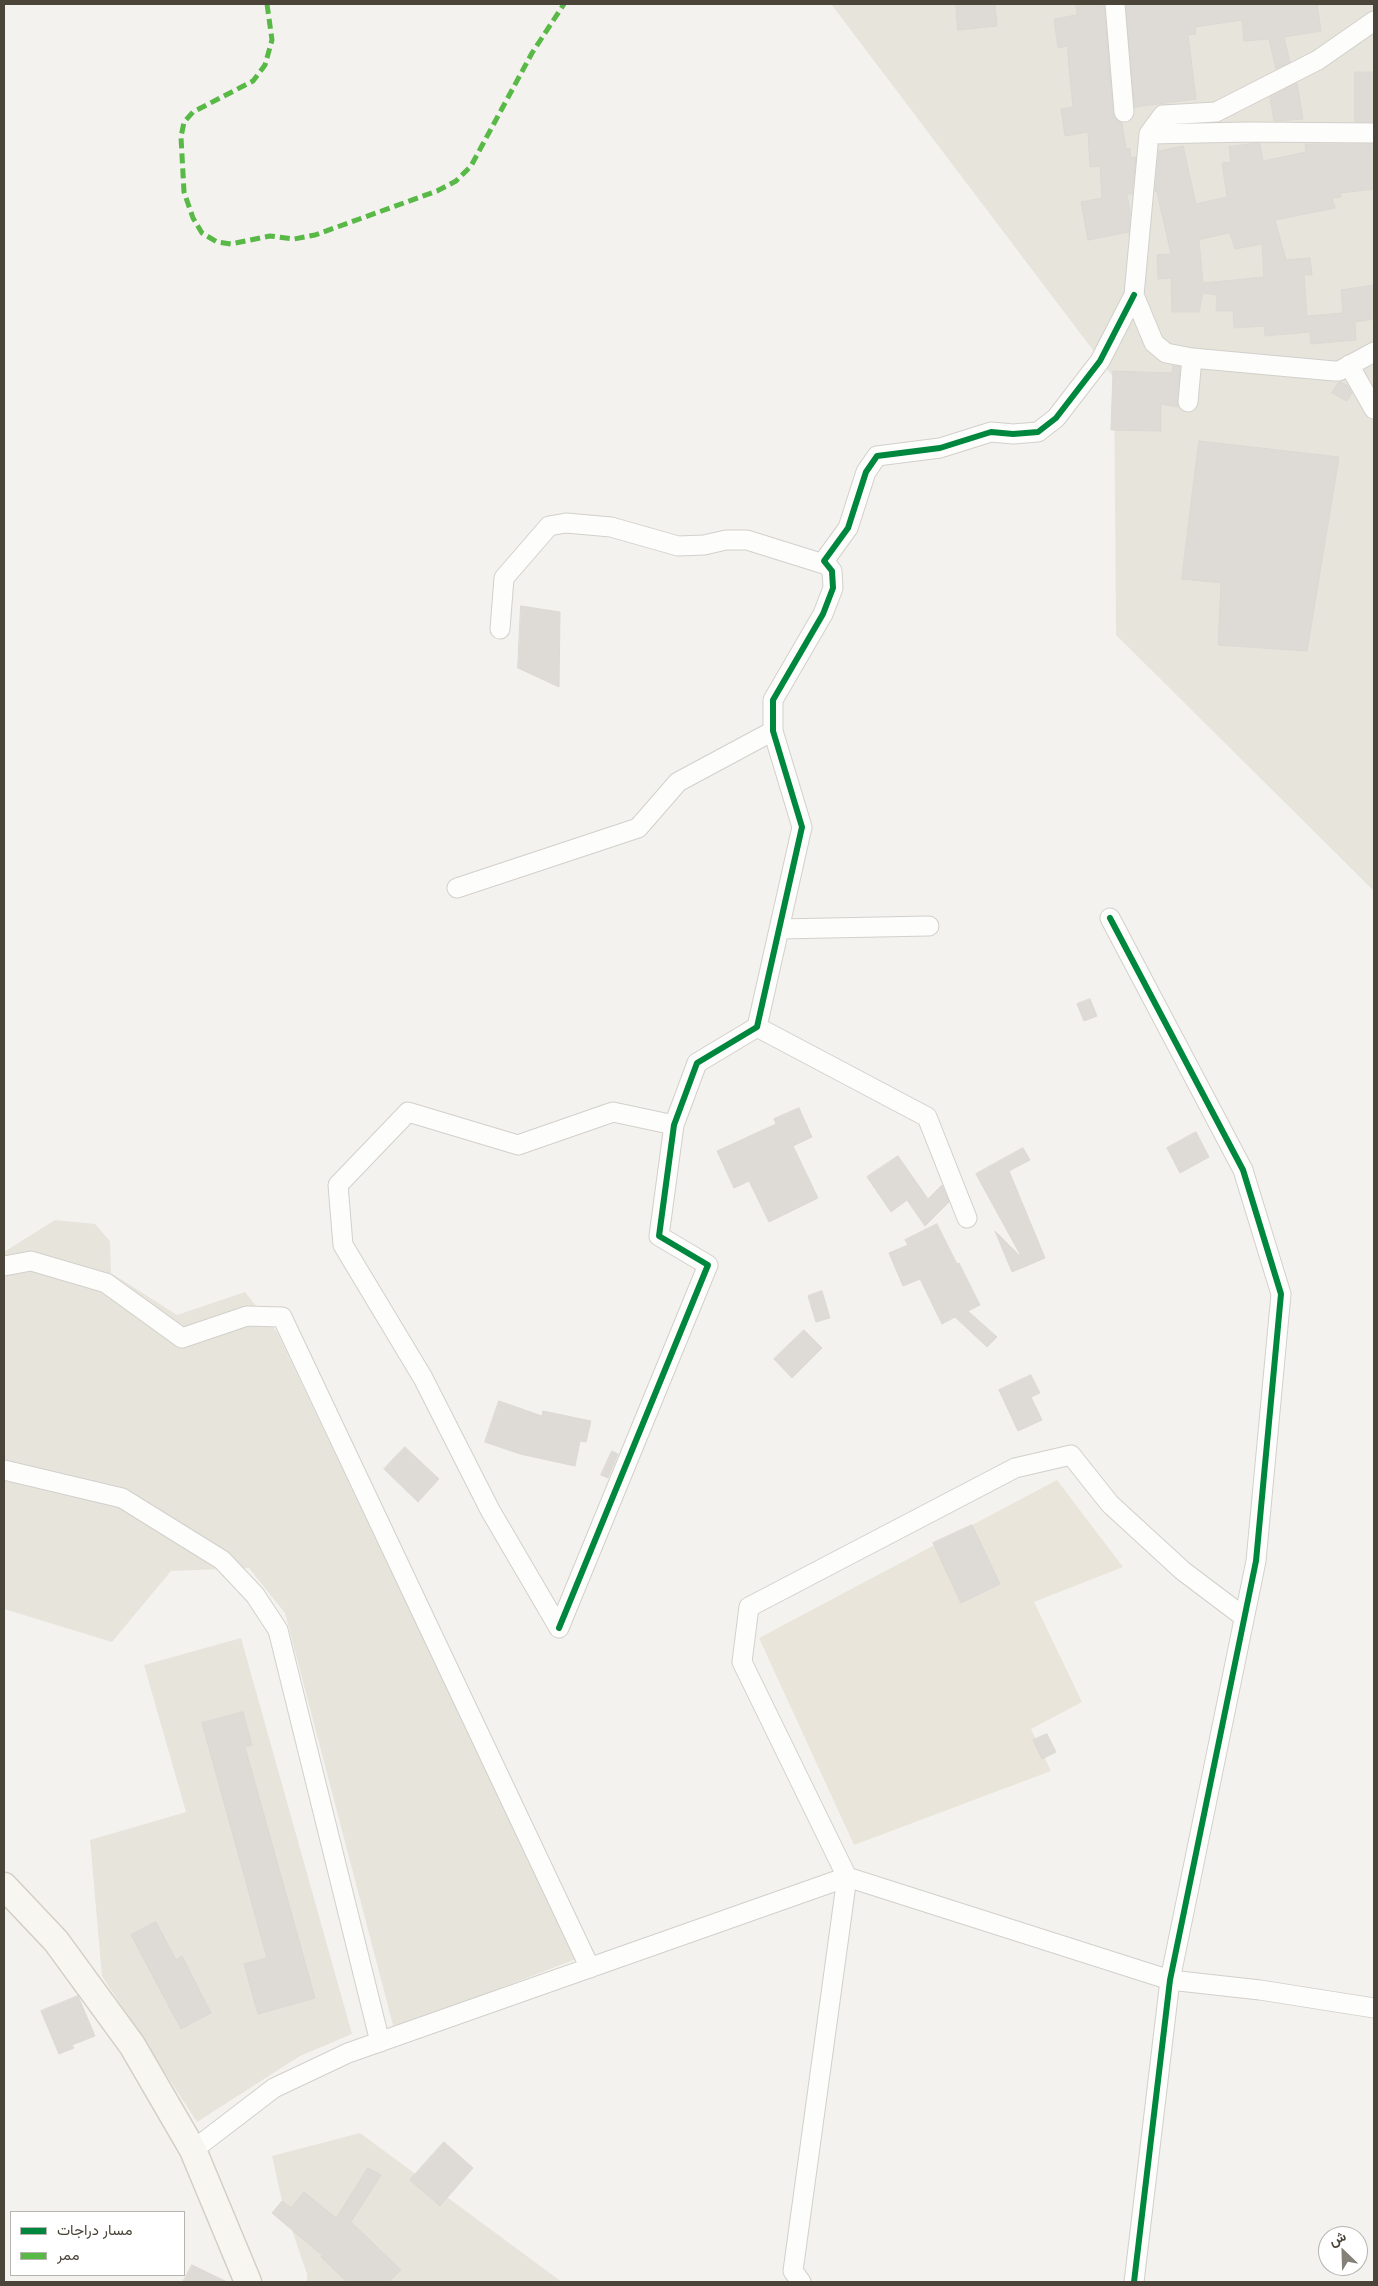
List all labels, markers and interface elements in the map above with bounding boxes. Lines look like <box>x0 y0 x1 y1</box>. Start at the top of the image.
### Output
legend <box>10 2211 185 2276</box>
text: مسار دراجات <box>57 2219 132 2239</box>
north arrow <box>1318 2226 1368 2276</box>
text: ش <box>1326 2226 1349 2250</box>
text: ممر <box>57 2244 79 2264</box>

